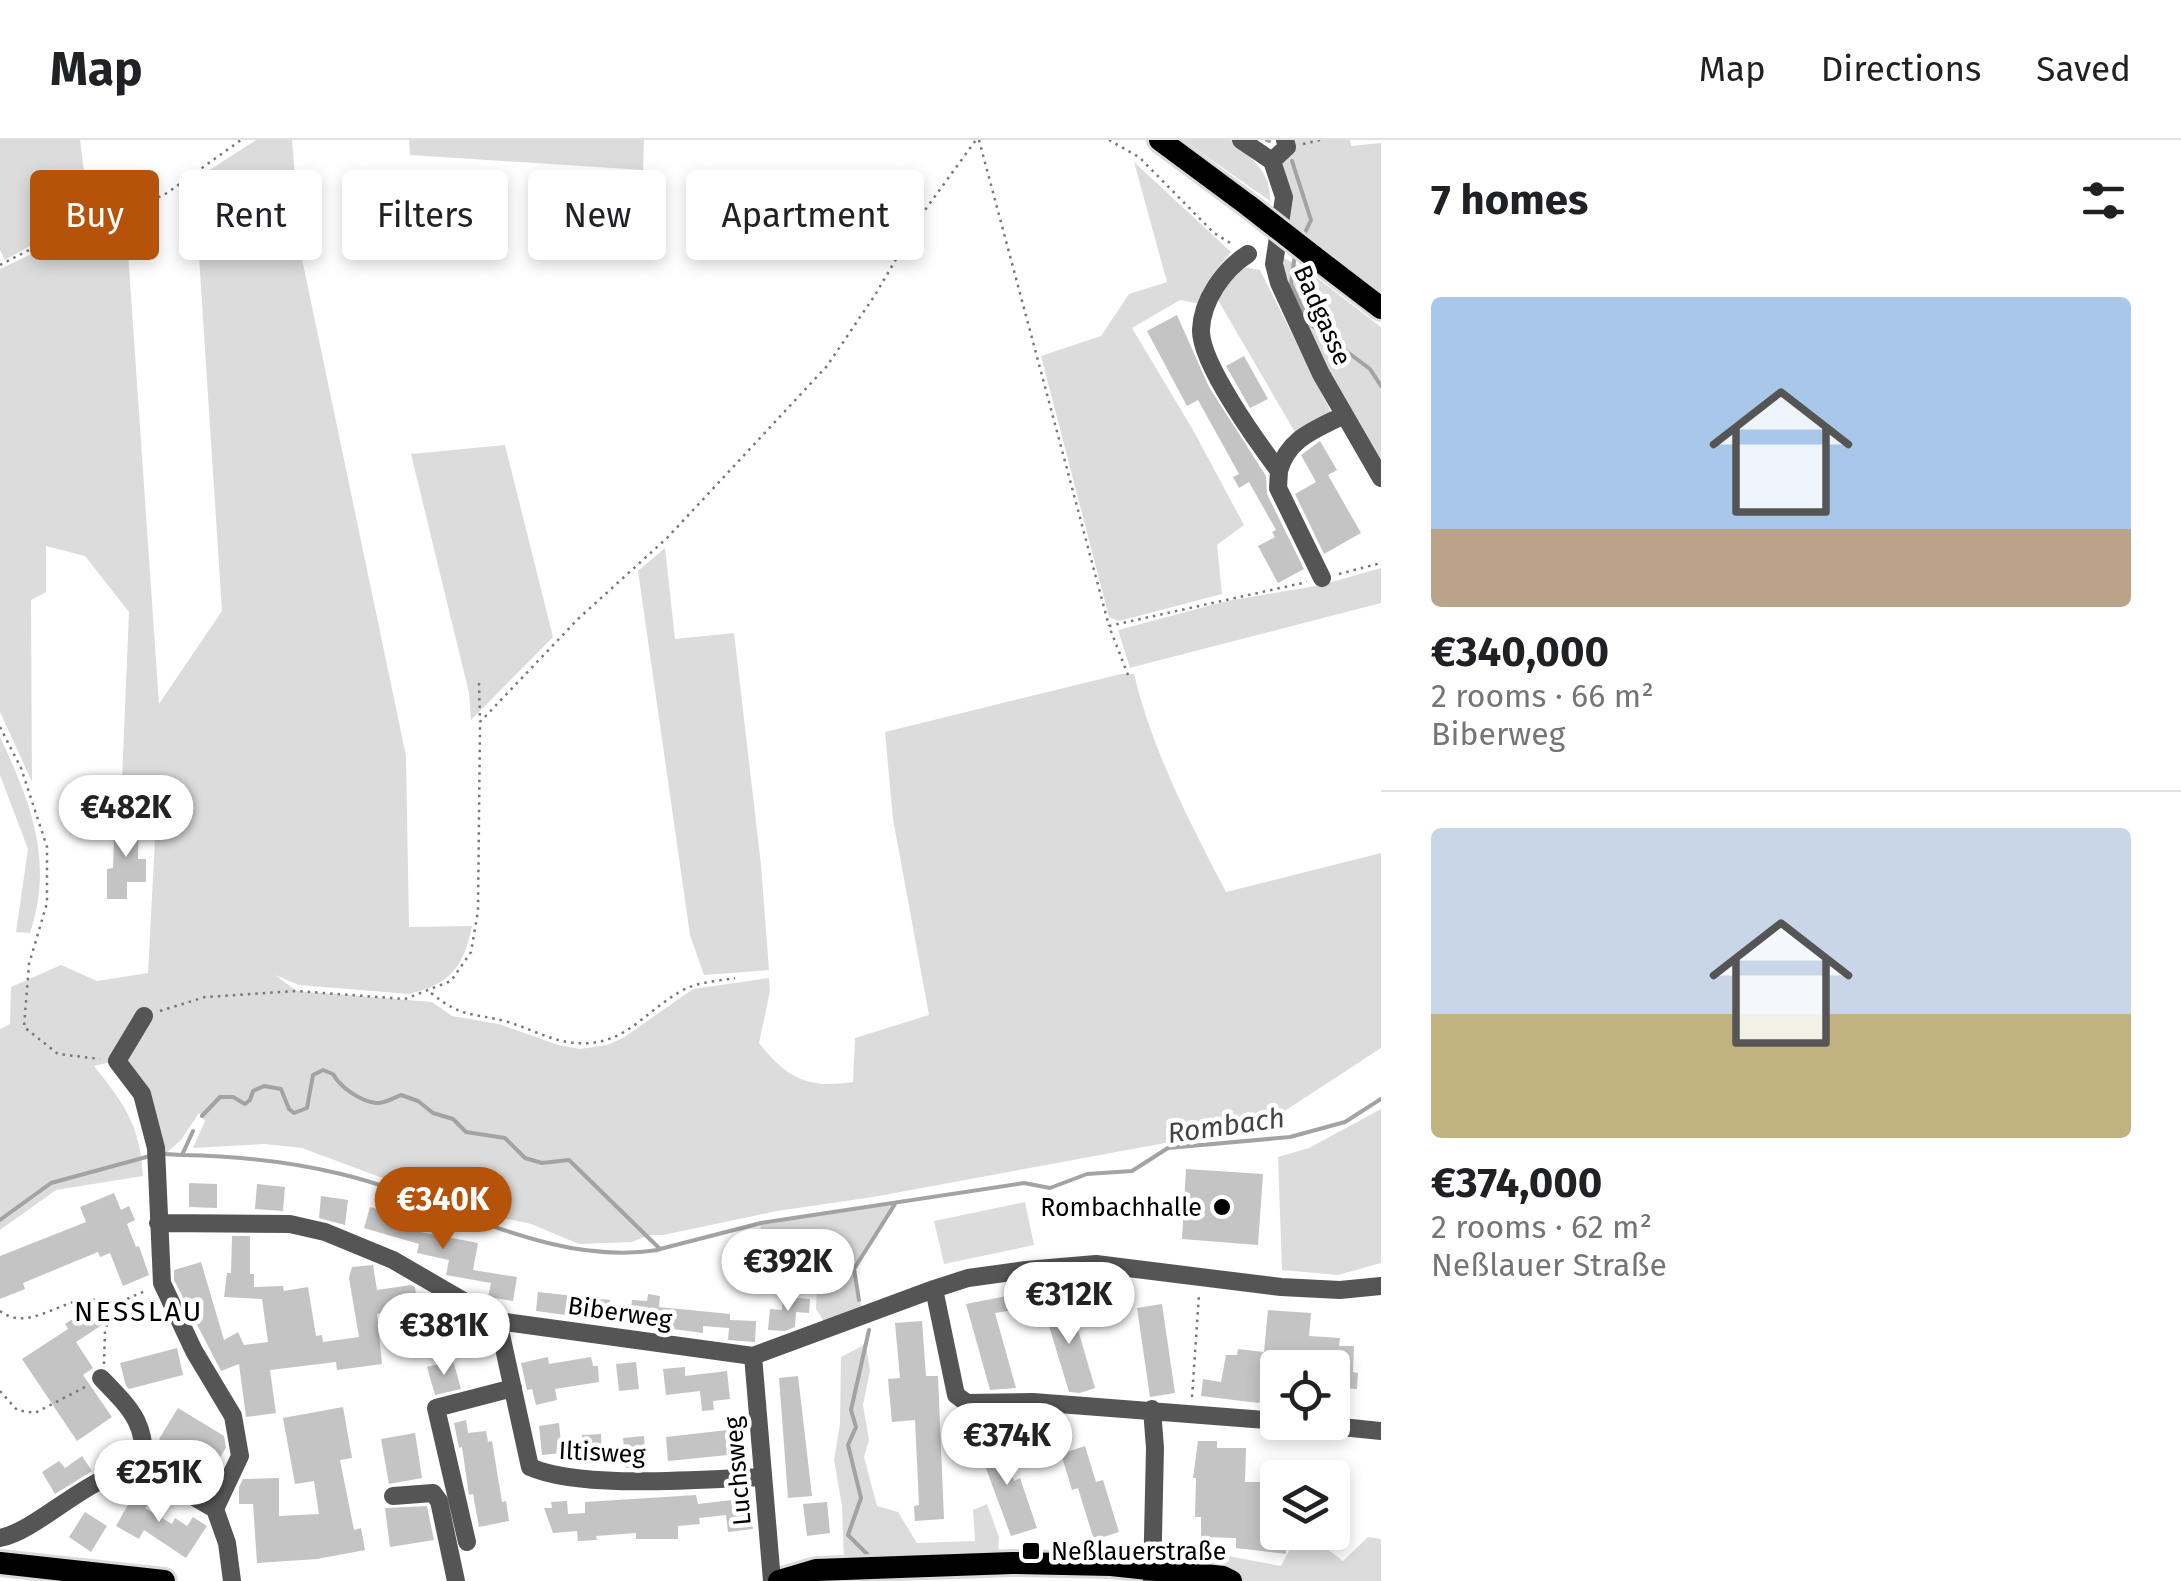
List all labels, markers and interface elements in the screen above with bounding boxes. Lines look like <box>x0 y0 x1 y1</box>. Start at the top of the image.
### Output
text: Map <box>50 40 143 98</box>
text: Map <box>1699 48 1766 90</box>
text: Directions <box>1821 48 1981 90</box>
text: Saved <box>2036 48 2131 90</box>
chip: Buy <box>30 170 159 260</box>
chip: Rent <box>179 170 322 260</box>
chip: Filters <box>342 170 508 260</box>
chip: New <box>528 170 666 260</box>
chip: Apartment <box>686 170 924 260</box>
icon: filters <box>2076 173 2131 228</box>
text: 7 homes <box>1431 175 1588 225</box>
street label: Badgasse <box>1287 261 1357 370</box>
icon: home <box>1691 362 1871 542</box>
text: €340,000 <box>1431 627 1609 677</box>
text: 2 rooms · 66 m² <box>1431 677 1654 715</box>
text: Biberweg <box>1431 715 1565 753</box>
pin: €482K <box>56 775 196 860</box>
text: €482K <box>80 788 172 826</box>
icon: home <box>1691 893 1871 1073</box>
water label: Rombach <box>1165 1101 1287 1150</box>
text: €374,000 <box>1431 1158 1602 1208</box>
pin: €340K <box>373 1167 513 1252</box>
text: €340K <box>397 1180 489 1218</box>
place label: Rombachhalle <box>1040 1193 1202 1223</box>
marker: Rombachhalle <box>1211 1196 1233 1218</box>
text: 2 rooms · 62 m² <box>1431 1208 1652 1246</box>
pin: €392K <box>718 1229 858 1314</box>
text: €392K <box>743 1242 833 1280</box>
text: Neßlauer Straße <box>1431 1246 1667 1284</box>
pin: €312K <box>999 1262 1139 1347</box>
text: €312K <box>1026 1275 1112 1313</box>
street label: Biberweg <box>566 1291 674 1335</box>
pin: €381K <box>374 1293 514 1378</box>
district label: NESSLAU <box>74 1295 204 1328</box>
text: €381K <box>400 1306 488 1344</box>
map controls <box>1260 1350 1350 1550</box>
button: locate <box>1260 1350 1350 1440</box>
pin: €374K <box>937 1403 1077 1488</box>
street label: Luchsweg <box>718 1415 758 1527</box>
text: €374K <box>963 1416 1051 1454</box>
street label: Iltisweg <box>558 1436 646 1470</box>
pin: €251K <box>89 1440 229 1525</box>
text: €251K <box>116 1453 202 1491</box>
button: layers <box>1260 1460 1350 1550</box>
place label: Neßlauerstraße <box>1051 1537 1226 1567</box>
marker: Neßlauerstraße <box>1020 1540 1042 1562</box>

